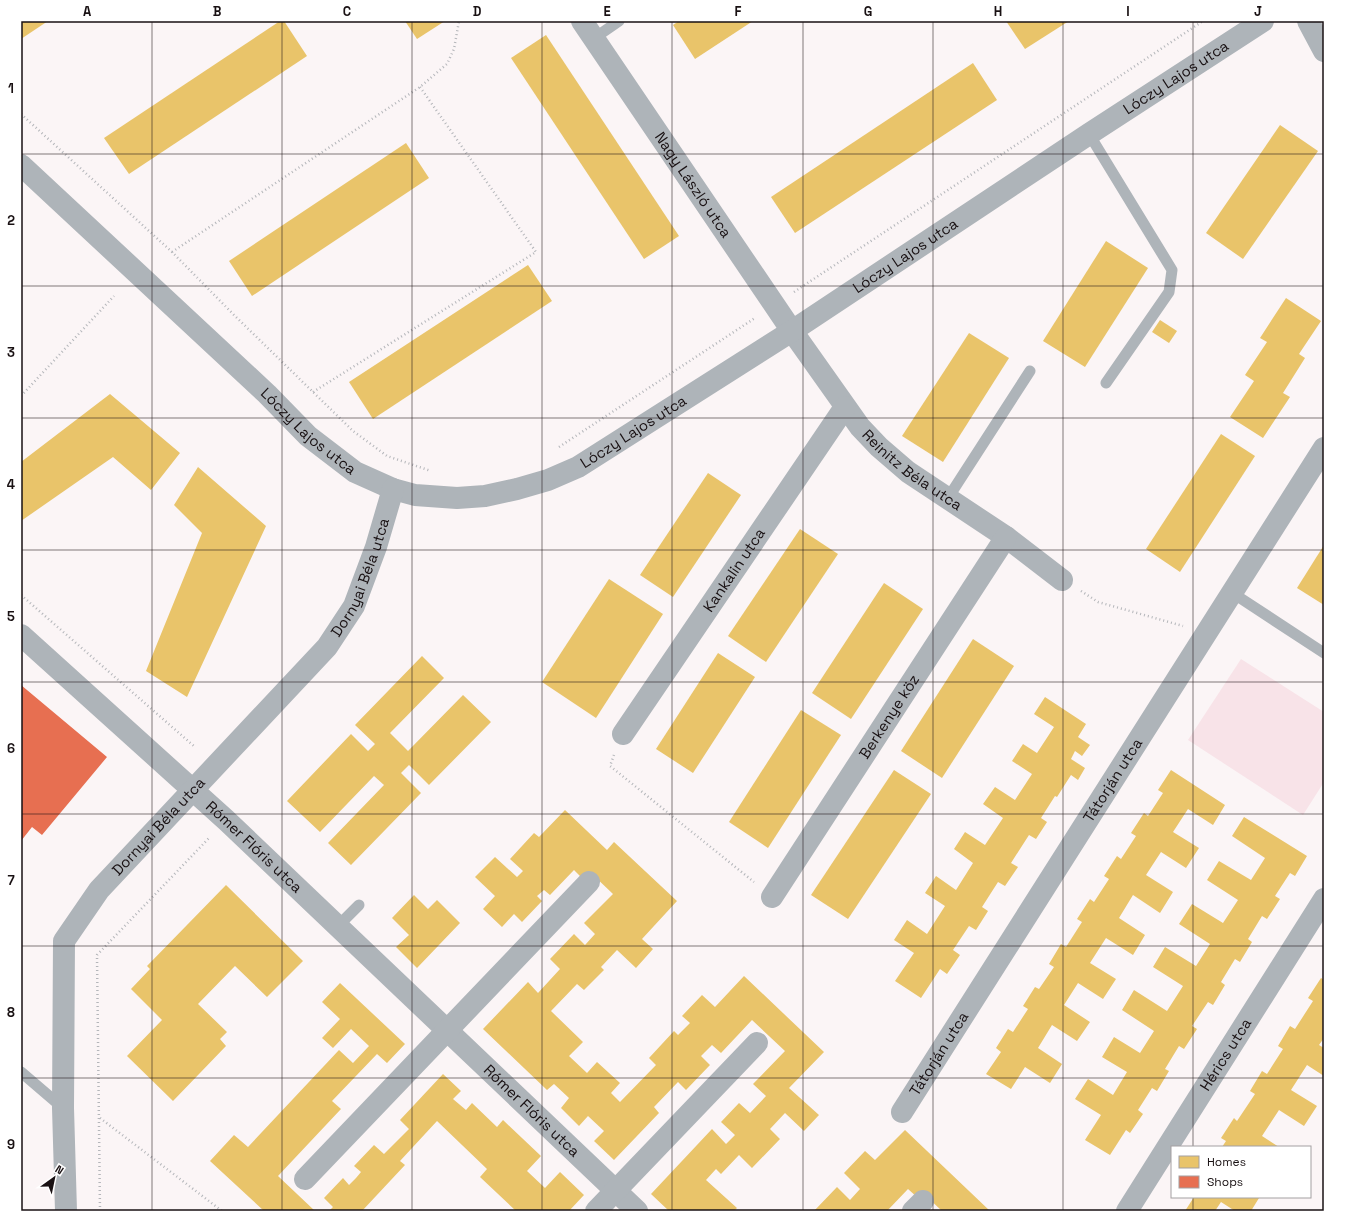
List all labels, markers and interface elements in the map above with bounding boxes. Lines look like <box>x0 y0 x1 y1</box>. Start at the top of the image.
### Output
text: A <box>83 3 92 20</box>
text: B <box>213 3 222 20</box>
text: C <box>343 3 351 20</box>
text: D <box>473 3 482 20</box>
text: E <box>603 3 611 20</box>
text: F <box>735 3 742 20</box>
text: G <box>864 3 872 20</box>
text: H <box>994 3 1002 20</box>
text: I <box>1126 3 1130 20</box>
text: J <box>1254 3 1262 20</box>
street label: Lóczy Lajos utca <box>1119 36 1232 118</box>
text: 1 <box>8 80 14 97</box>
street label: Nagy László utca <box>651 128 736 242</box>
text: 2 <box>7 212 15 229</box>
street label: Lóczy Lajos utca <box>849 213 962 297</box>
text: 3 <box>7 344 15 361</box>
street label: Lóczy Lajos utca <box>257 383 361 479</box>
street label: Lóczy Lajos utca <box>577 390 690 472</box>
street label: Reinitz Béla utca <box>858 425 966 515</box>
text: 4 <box>7 476 15 493</box>
street label: Dornyai Béla utca <box>326 515 393 640</box>
street label: Kankalin utca <box>699 524 769 616</box>
text: 5 <box>7 608 15 625</box>
street label: Berkenye köz <box>854 671 923 762</box>
street label: Tátorján utca <box>1079 734 1146 826</box>
text: 6 <box>7 740 15 757</box>
street label: Dornyai Béla utca <box>108 773 209 879</box>
street label: Rómer Flóris utca <box>202 797 307 897</box>
text: 7 <box>7 872 15 889</box>
text: 8 <box>7 1004 15 1021</box>
street label: Tátorján utca <box>905 1008 973 1099</box>
street label: Hérics utca <box>1195 1014 1256 1094</box>
street label: Rómer Flóris utca <box>480 1060 584 1161</box>
text: 9 <box>7 1136 15 1153</box>
legend <box>1171 1146 1311 1198</box>
text: Homes <box>1207 1154 1246 1170</box>
north arrow <box>34 1158 74 1198</box>
text: N <box>53 1162 66 1177</box>
text: Shops <box>1207 1174 1243 1190</box>

